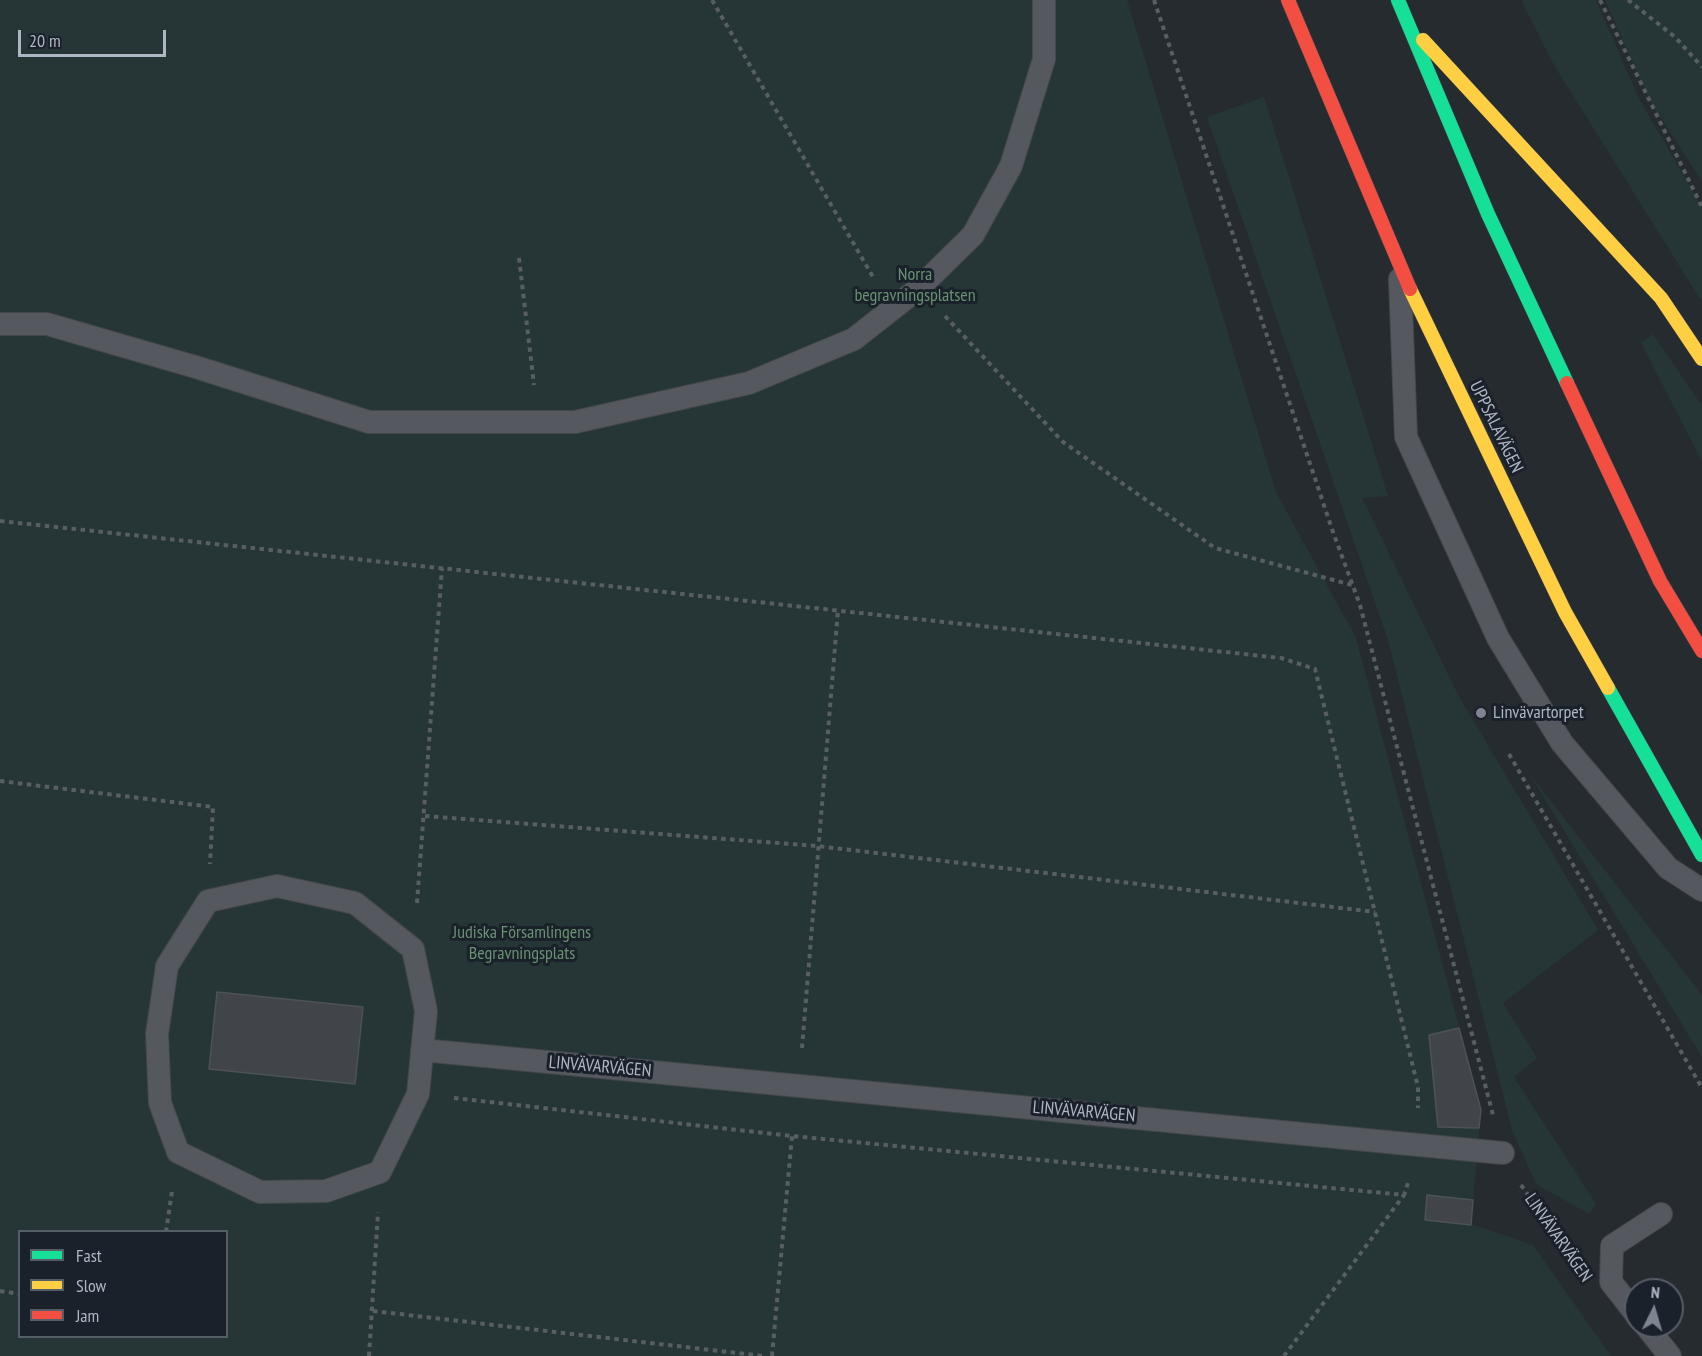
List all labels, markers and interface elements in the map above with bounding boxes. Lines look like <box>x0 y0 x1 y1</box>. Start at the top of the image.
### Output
scale bar <box>21 18 170 56</box>
text: 20 m <box>29 29 61 52</box>
park label: Norra begravningsplatsen <box>854 264 976 306</box>
street label: UPPSALAVÄGEN <box>1465 378 1527 476</box>
place label: Linvävartorpet <box>1493 702 1584 724</box>
marker: Linvävartorpet <box>1474 706 1488 720</box>
park label: Judiska Församlingens Begravningsplats <box>453 922 591 964</box>
street label: LINVÄVARVÄGEN <box>548 1052 652 1082</box>
street label: LINVÄVARVÄGEN <box>1032 1097 1136 1127</box>
street label: LINVÄVARVÄGEN <box>1520 1190 1596 1286</box>
legend <box>18 1230 228 1338</box>
text: Fast <box>76 1244 102 1267</box>
text: Slow <box>76 1274 106 1297</box>
north arrow <box>1624 1278 1684 1338</box>
text: N <box>1650 1282 1661 1302</box>
text: Jam <box>76 1304 99 1327</box>

